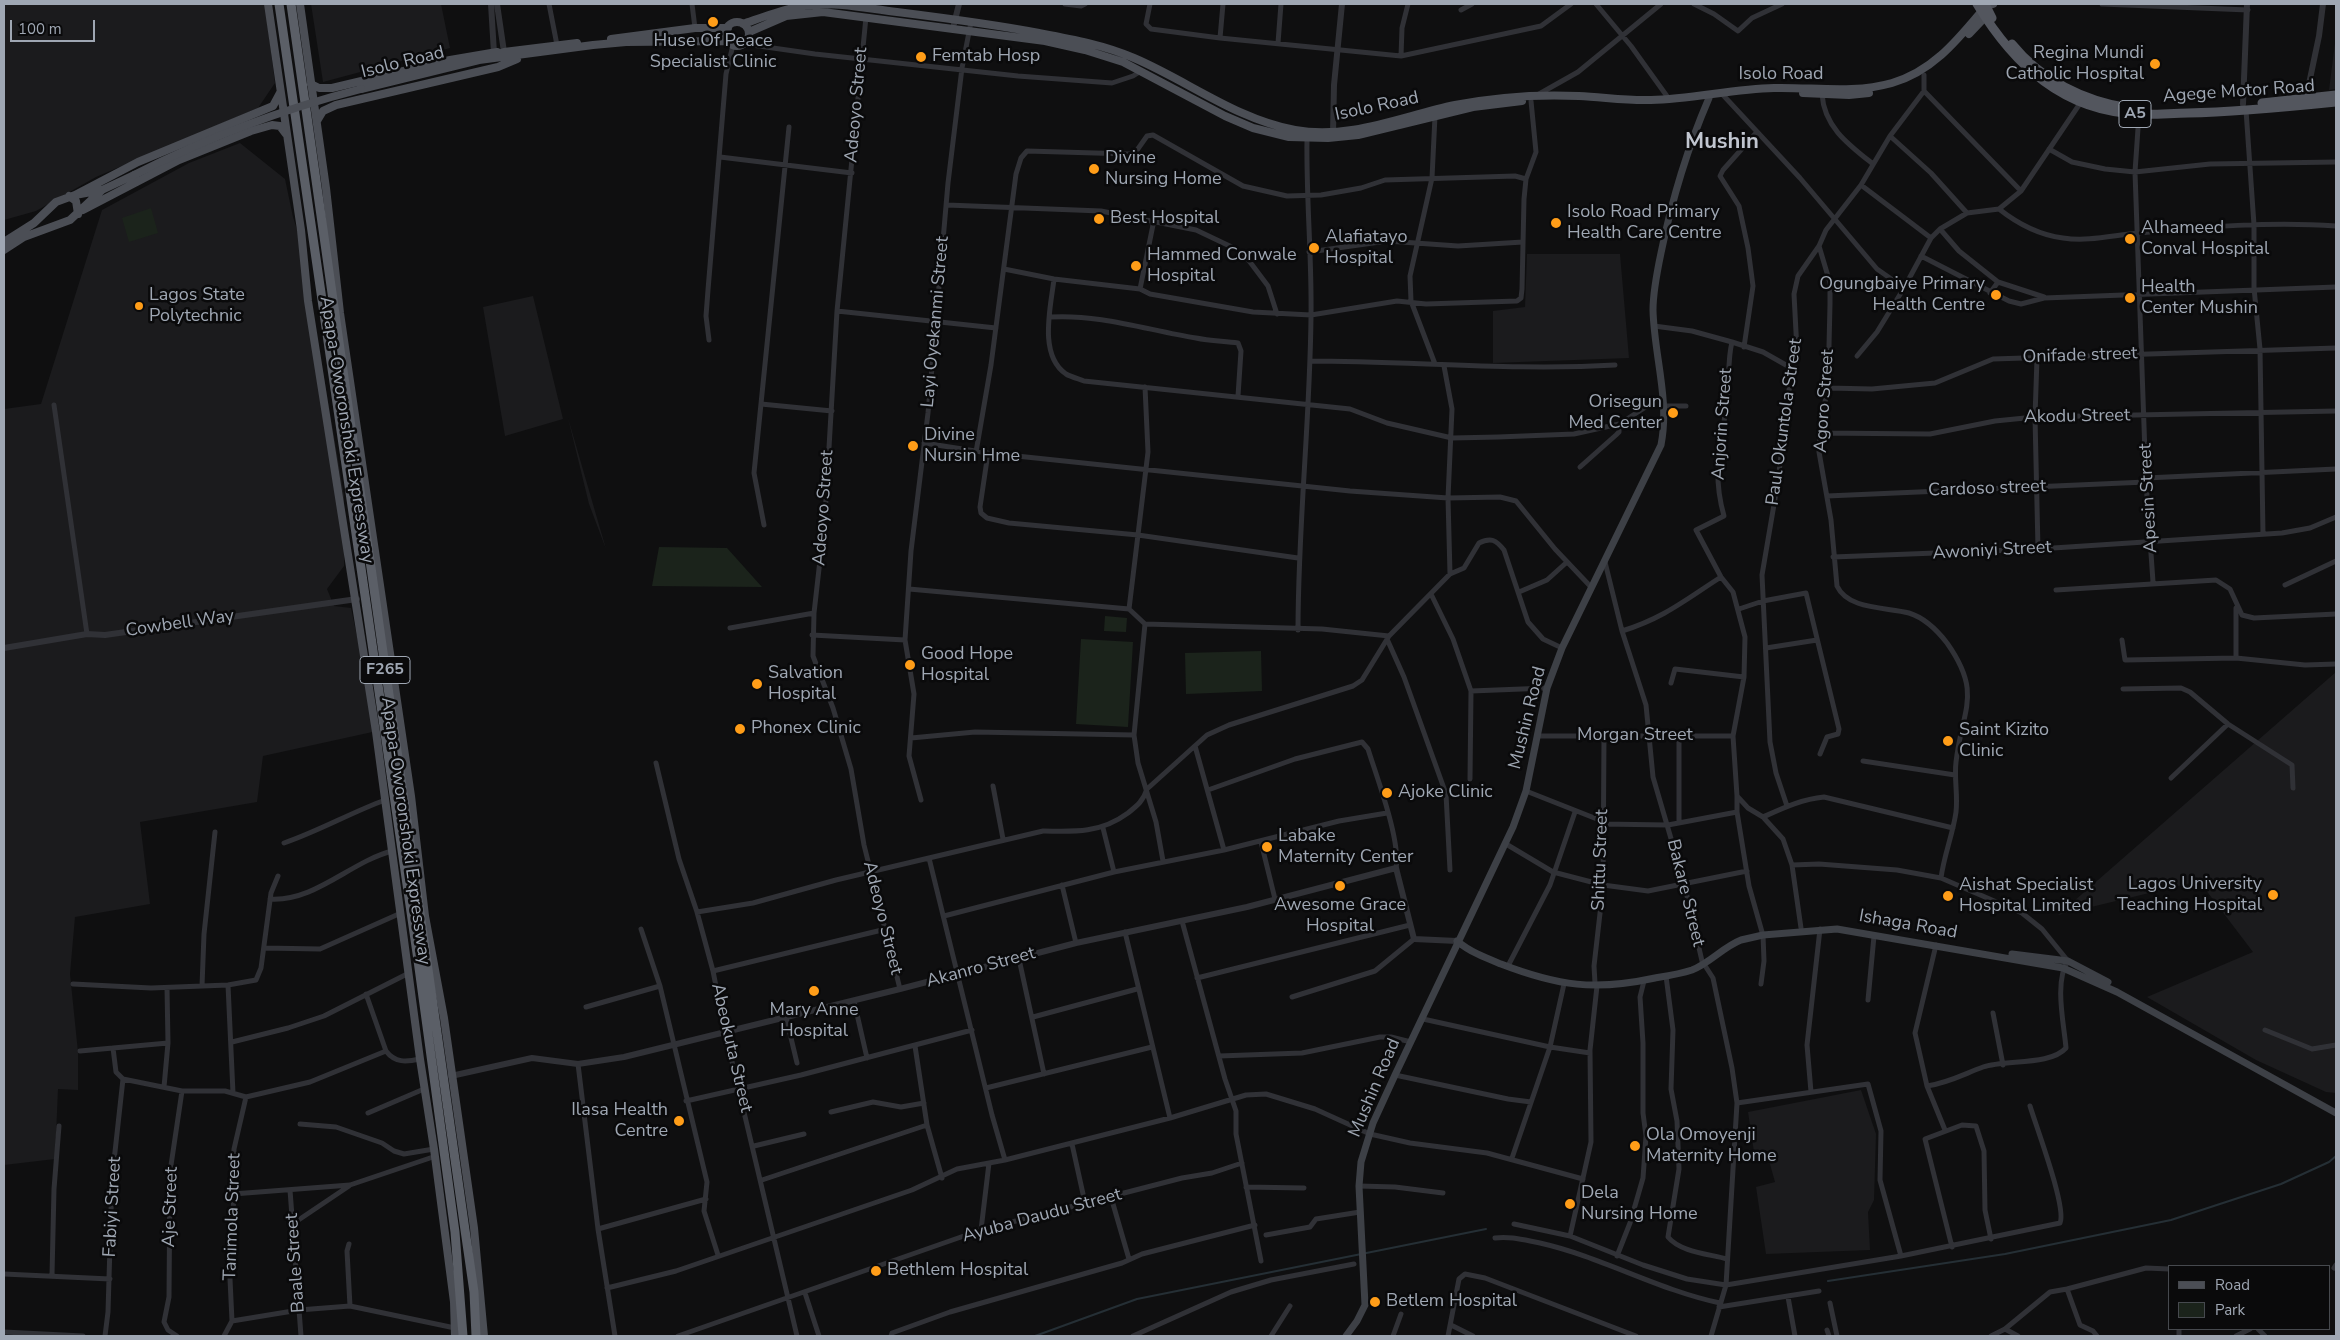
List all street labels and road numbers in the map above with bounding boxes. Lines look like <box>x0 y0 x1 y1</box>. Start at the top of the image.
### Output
street label: Isolo Road <box>359 42 447 84</box>
street label: Adeoyo Street <box>841 46 873 164</box>
street label: Isolo Road <box>1738 64 1824 86</box>
street label: Agege Motor Road <box>2162 76 2316 108</box>
street label: Isolo Road <box>1333 88 1421 126</box>
road number: A5 <box>2119 100 2151 128</box>
street label: Layi Oyekanmi Street <box>918 235 954 409</box>
street label: Apapa-Oworonshoki Expressway <box>314 295 378 565</box>
street label: Paul Okuntola Street <box>1763 337 1807 507</box>
street label: Onifade street <box>2022 343 2138 369</box>
street label: Agoro Street <box>1811 349 1839 453</box>
street label: Anjorin Street <box>1708 367 1738 481</box>
street label: Akodu Street <box>2024 405 2130 429</box>
street label: Apesin Street <box>2135 443 2163 553</box>
street label: Adeoyo Street <box>809 449 839 567</box>
street label: Cardoso street <box>1928 476 2046 502</box>
street label: Awoniyi Street <box>1932 537 2052 565</box>
street label: Cowbell Way <box>124 606 236 642</box>
road number: F265 <box>360 656 410 684</box>
street label: Mushin Road <box>1505 664 1551 772</box>
street label: Apapa-Oworonshoki Expressway <box>376 696 434 966</box>
street label: Morgan Street <box>1577 725 1693 747</box>
street label: Shittu Street <box>1588 809 1614 911</box>
street label: Bakare Street <box>1661 837 1709 949</box>
street label: Adeoyo Street <box>858 859 906 977</box>
street label: Ishaga Road <box>1857 906 1959 944</box>
street label: Akanro Street <box>924 943 1038 993</box>
street label: Abeokuta Street <box>706 981 756 1115</box>
street label: Mushin Road <box>1344 1035 1406 1141</box>
street label: Tanimola Street <box>220 1153 246 1281</box>
street label: Fabiyi Street <box>100 1156 126 1258</box>
street label: Aje Street <box>159 1166 183 1248</box>
street label: Ayuba Daudu Street <box>960 1184 1124 1248</box>
street label: Baale Street <box>282 1212 310 1314</box>

